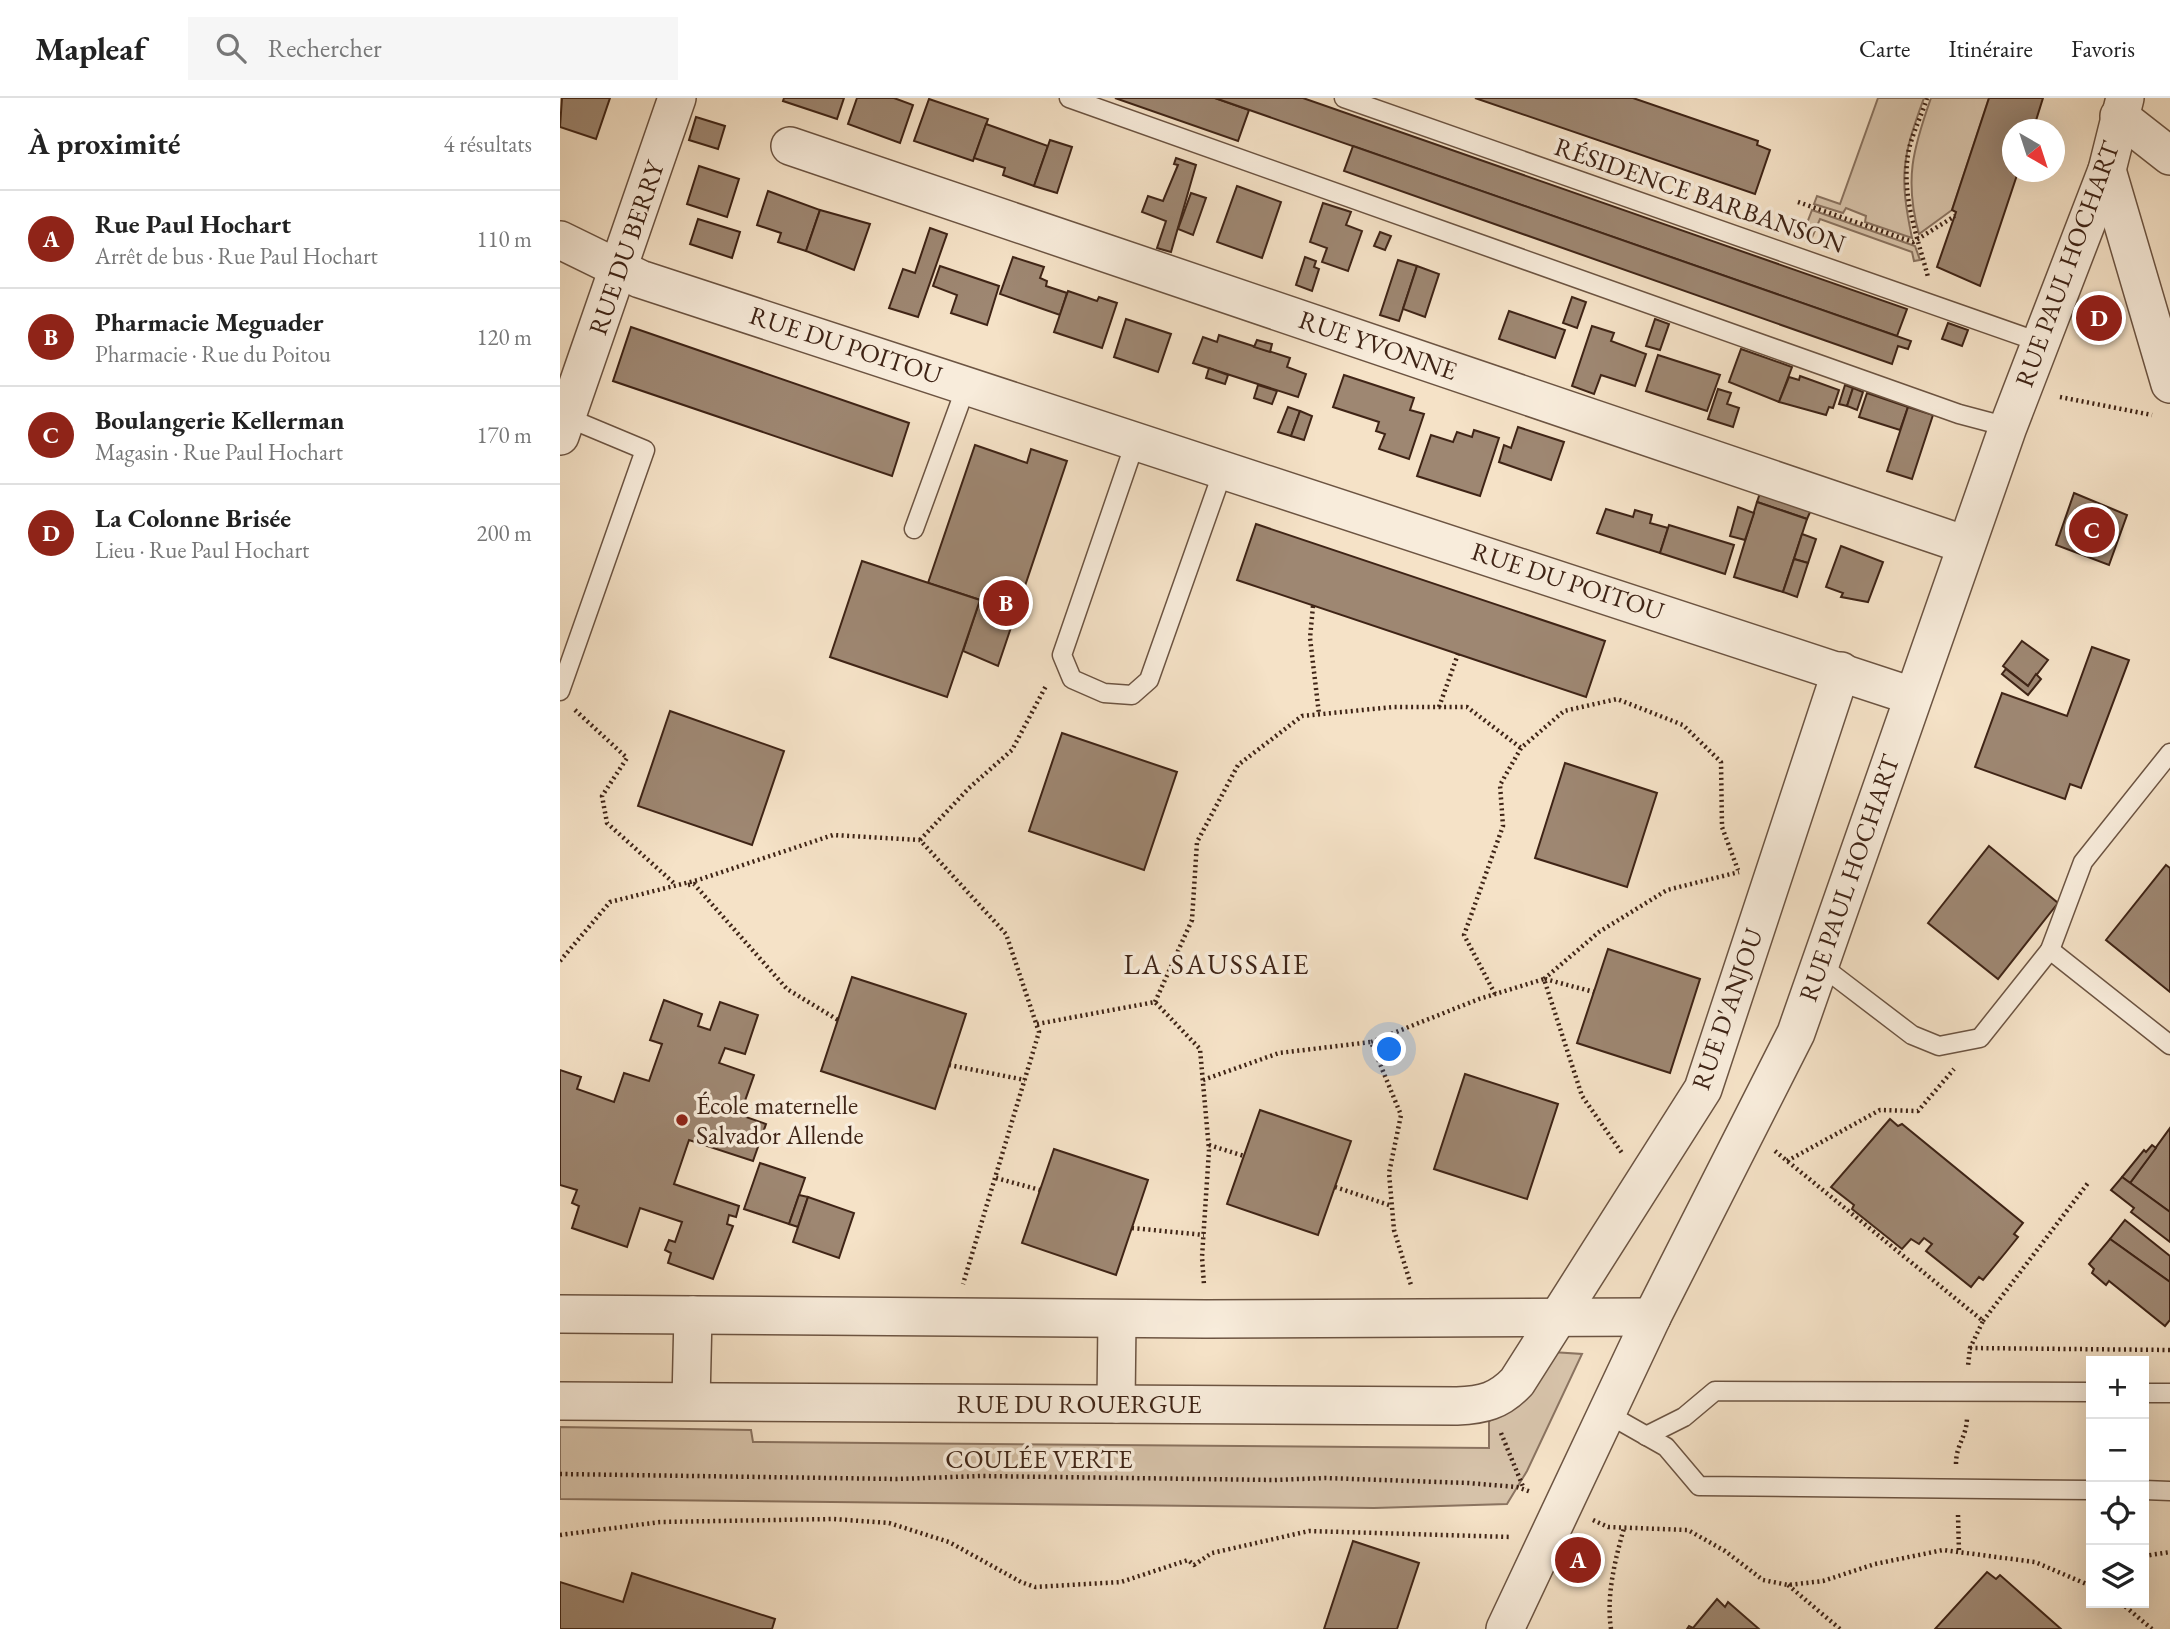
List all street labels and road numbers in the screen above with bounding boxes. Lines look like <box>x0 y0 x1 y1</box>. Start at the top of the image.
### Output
street label: RÉSIDENCE BARBANSON <box>1550 129 1850 261</box>
street label: RUE PAUL HOCHART <box>2007 136 2127 391</box>
street label: RUE DU BERRY <box>580 155 672 339</box>
street label: RUE DU POITOU <box>745 298 947 392</box>
street label: RUE YVONNE <box>1295 302 1462 388</box>
street label: RUE DU POITOU <box>1467 534 1669 628</box>
street label: RUE PAUL HOCHART <box>1791 750 1907 1006</box>
street label: RUE D'ANJOU <box>1683 924 1771 1094</box>
street label: RUE DU ROUERGUE <box>956 1387 1202 1421</box>
street label: COULÉE VERTE <box>945 1442 1133 1476</box>

